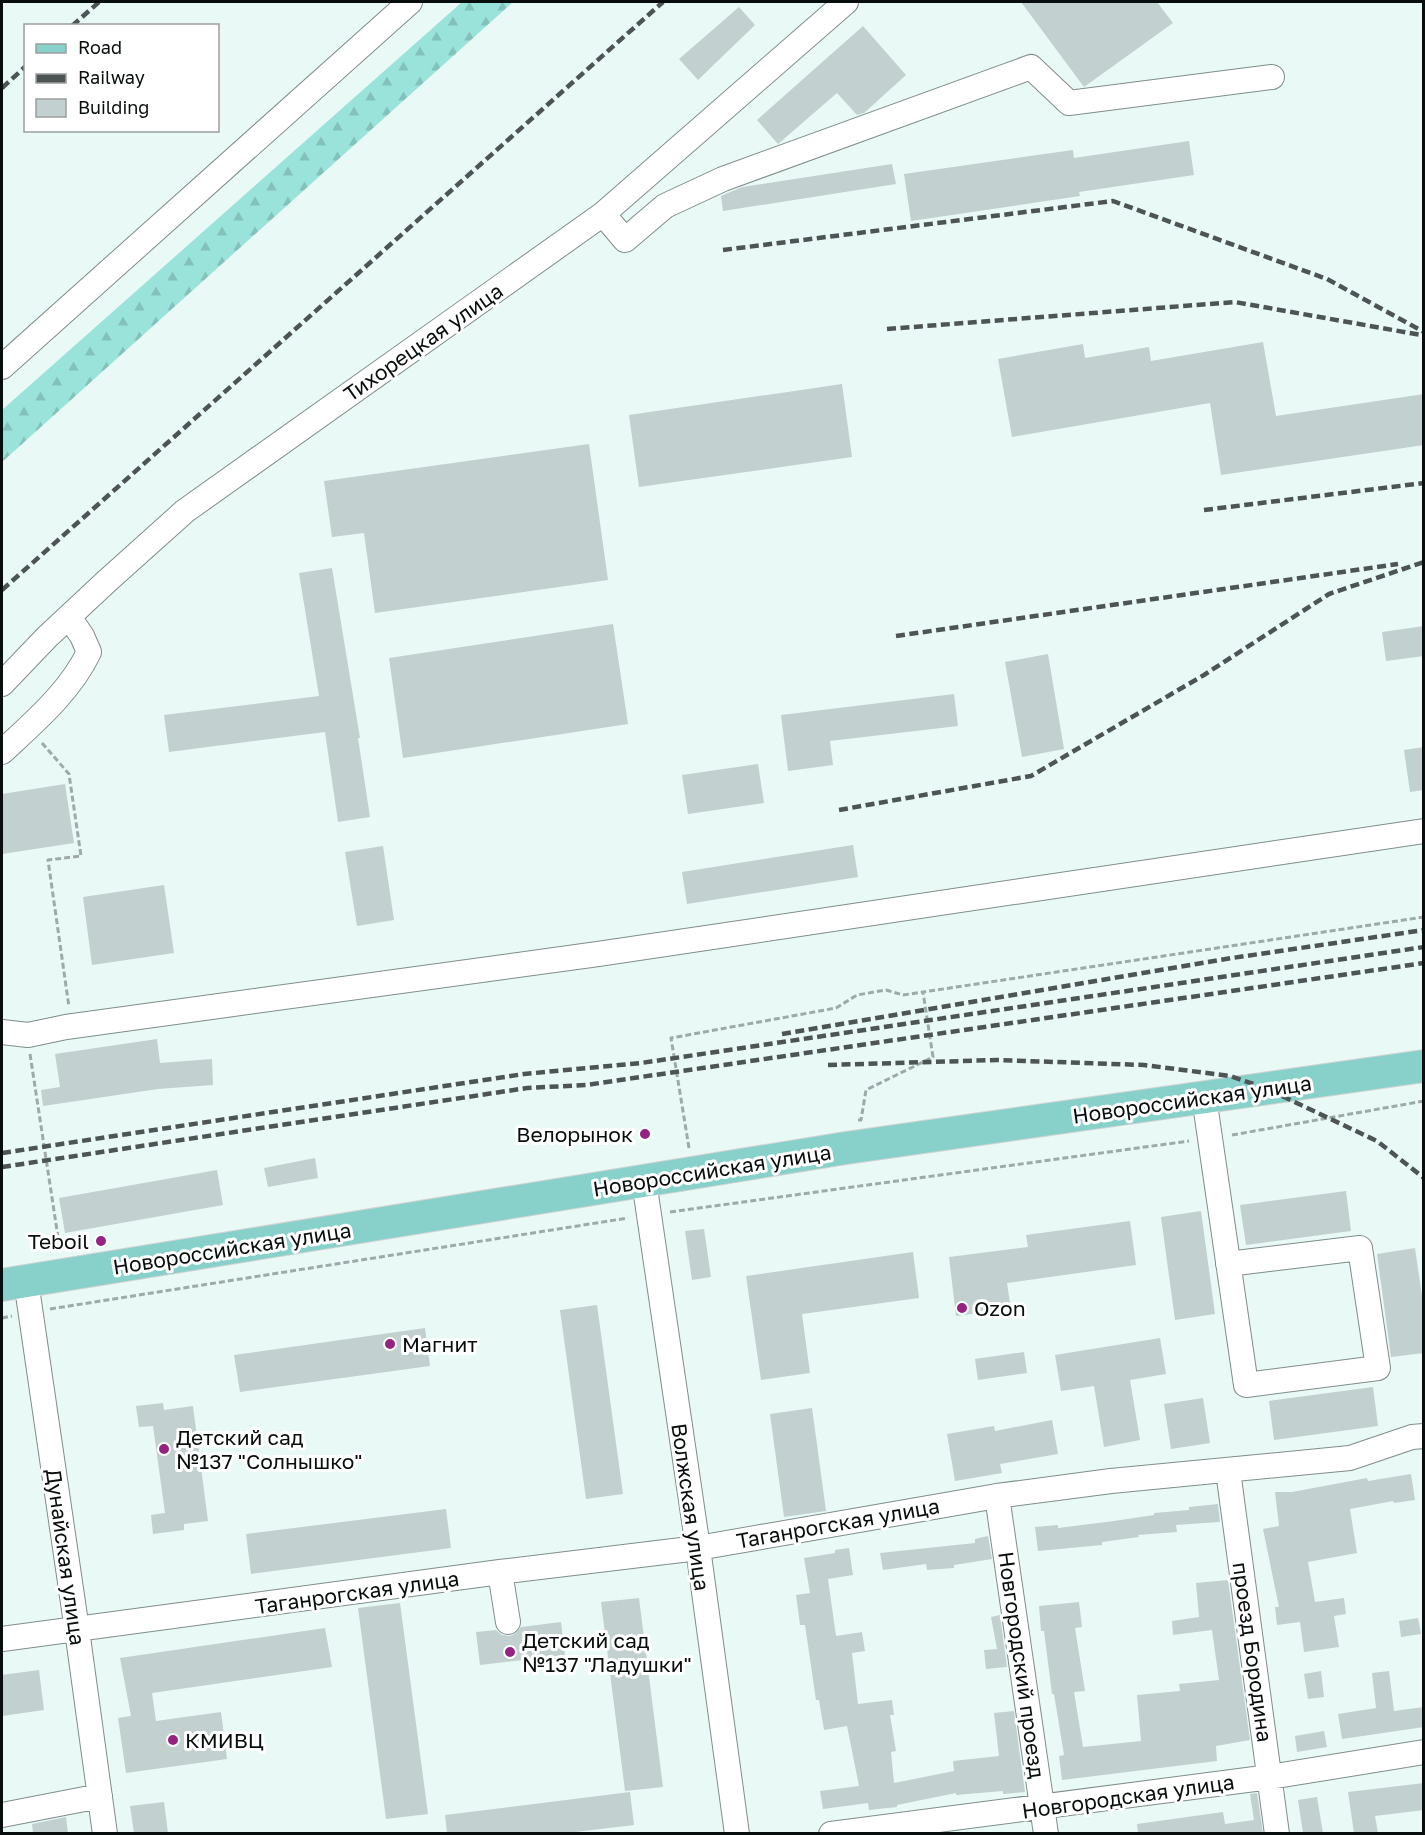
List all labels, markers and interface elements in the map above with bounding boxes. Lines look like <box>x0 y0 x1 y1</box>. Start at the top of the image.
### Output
legend <box>24 24 219 132</box>
text: Road <box>78 36 122 58</box>
text: Railway <box>78 66 145 88</box>
text: Building <box>78 96 149 118</box>
street label: Тихорецкая улица <box>338 277 508 407</box>
street label: Новороссийская улица <box>1071 1069 1313 1129</box>
place label: Велорынок <box>516 1121 633 1147</box>
marker: Велорынок <box>638 1127 652 1141</box>
street label: Новороссийская улица <box>591 1138 833 1202</box>
street label: Новороссийская улица <box>111 1216 353 1280</box>
place label: Teboil <box>28 1228 89 1254</box>
marker: Teboil <box>94 1234 108 1248</box>
place label: Ozon <box>974 1295 1026 1321</box>
marker: Ozon <box>955 1301 969 1315</box>
place label: Магнит <box>402 1331 478 1357</box>
marker: Магнит <box>383 1337 397 1351</box>
street label: Волжская улица <box>666 1421 716 1593</box>
place label: Детский сад №137 "Солнышко" <box>176 1424 362 1474</box>
marker: Детский сад №137 "Солнышко" <box>157 1442 171 1456</box>
street label: Дунайская улица <box>41 1467 91 1647</box>
street label: Таганрогская улица <box>734 1492 942 1554</box>
street label: Новгородский проезд <box>993 1550 1051 1780</box>
street label: проезд Бородина <box>1228 1560 1278 1744</box>
street label: Таганрогская улица <box>253 1565 461 1619</box>
place label: Детский сад №137 "Ладушки" <box>522 1627 692 1677</box>
marker: Детский сад №137 "Ладушки" <box>503 1645 517 1659</box>
place label: КМИВЦ <box>185 1727 264 1753</box>
marker: КМИВЦ <box>166 1733 180 1747</box>
street label: Новгородская улица <box>1020 1768 1236 1824</box>

